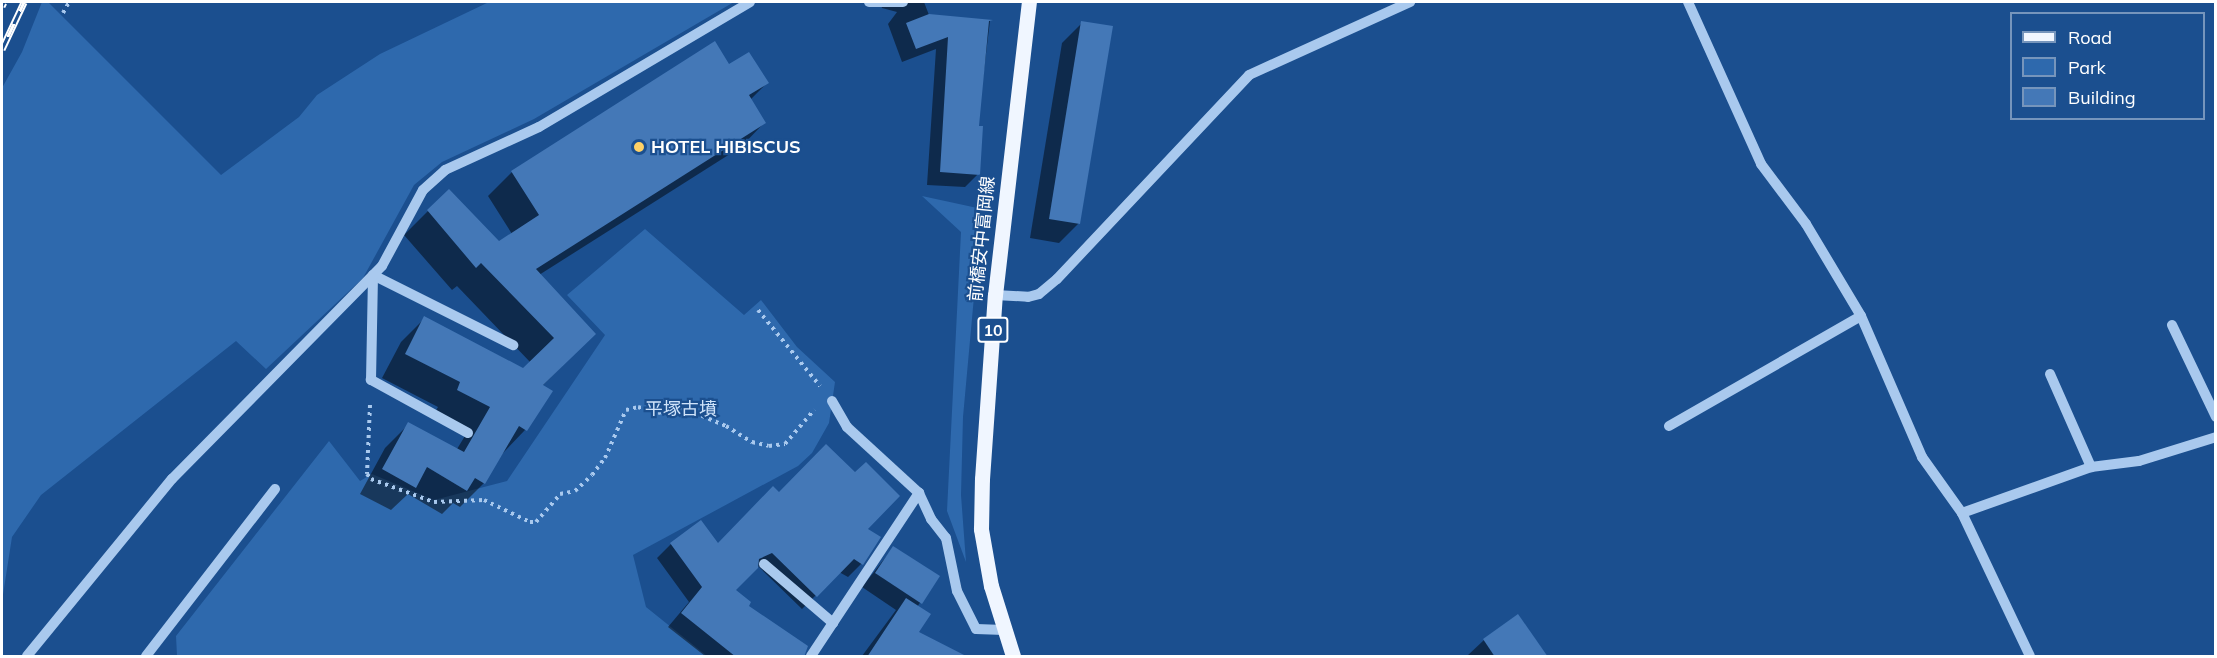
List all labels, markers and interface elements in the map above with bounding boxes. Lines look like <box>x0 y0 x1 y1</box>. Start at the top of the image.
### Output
legend <box>2010 12 2205 120</box>
text: Road <box>2068 26 2112 49</box>
text: Park <box>2068 56 2106 79</box>
text: Building <box>2068 86 2136 109</box>
place label: HOTEL HIBISCUS <box>651 136 801 158</box>
marker: HOTEL HIBISCUS <box>632 140 646 154</box>
street label: 前橋安中富岡線 <box>965 175 999 303</box>
road number: 10 <box>976 317 1010 343</box>
park label: 平塚古墳 <box>645 398 717 420</box>

